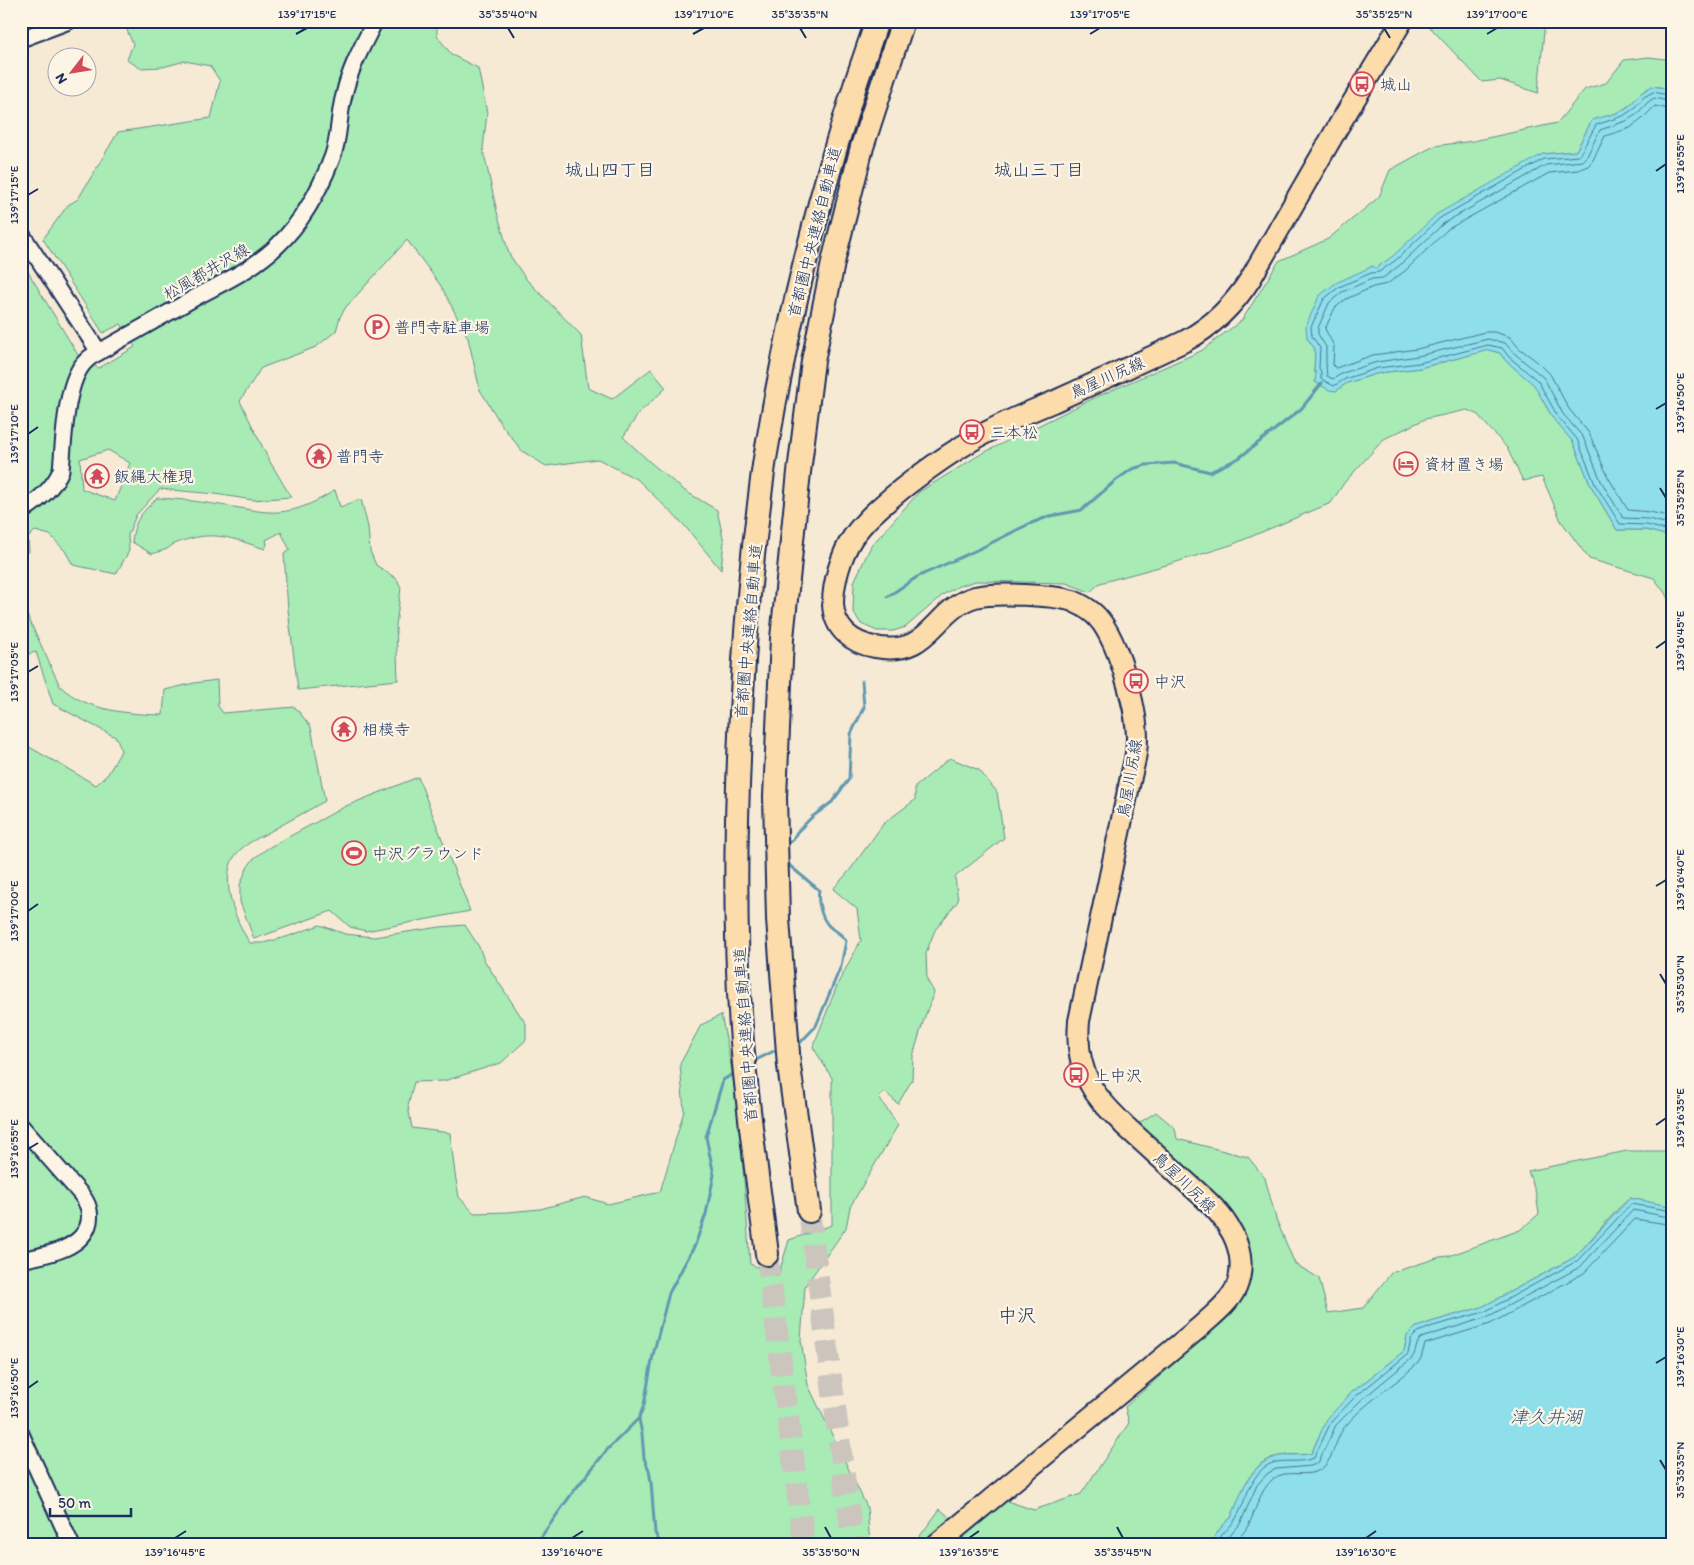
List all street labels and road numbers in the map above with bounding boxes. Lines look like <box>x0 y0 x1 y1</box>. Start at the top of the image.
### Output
street label: 首都圏中央連絡自動車道 <box>784 144 845 320</box>
street label: 松風都井沢線 <box>160 239 253 304</box>
street label: 鳥屋川尻線 <box>1067 353 1148 402</box>
street label: 首都圏中央連絡自動車道 <box>731 543 766 720</box>
street label: 鳥屋川尻線 <box>1113 737 1146 819</box>
street label: 首都圏中央連絡自動車道 <box>730 947 761 1123</box>
street label: 鳥屋川尻線 <box>1149 1148 1220 1217</box>

